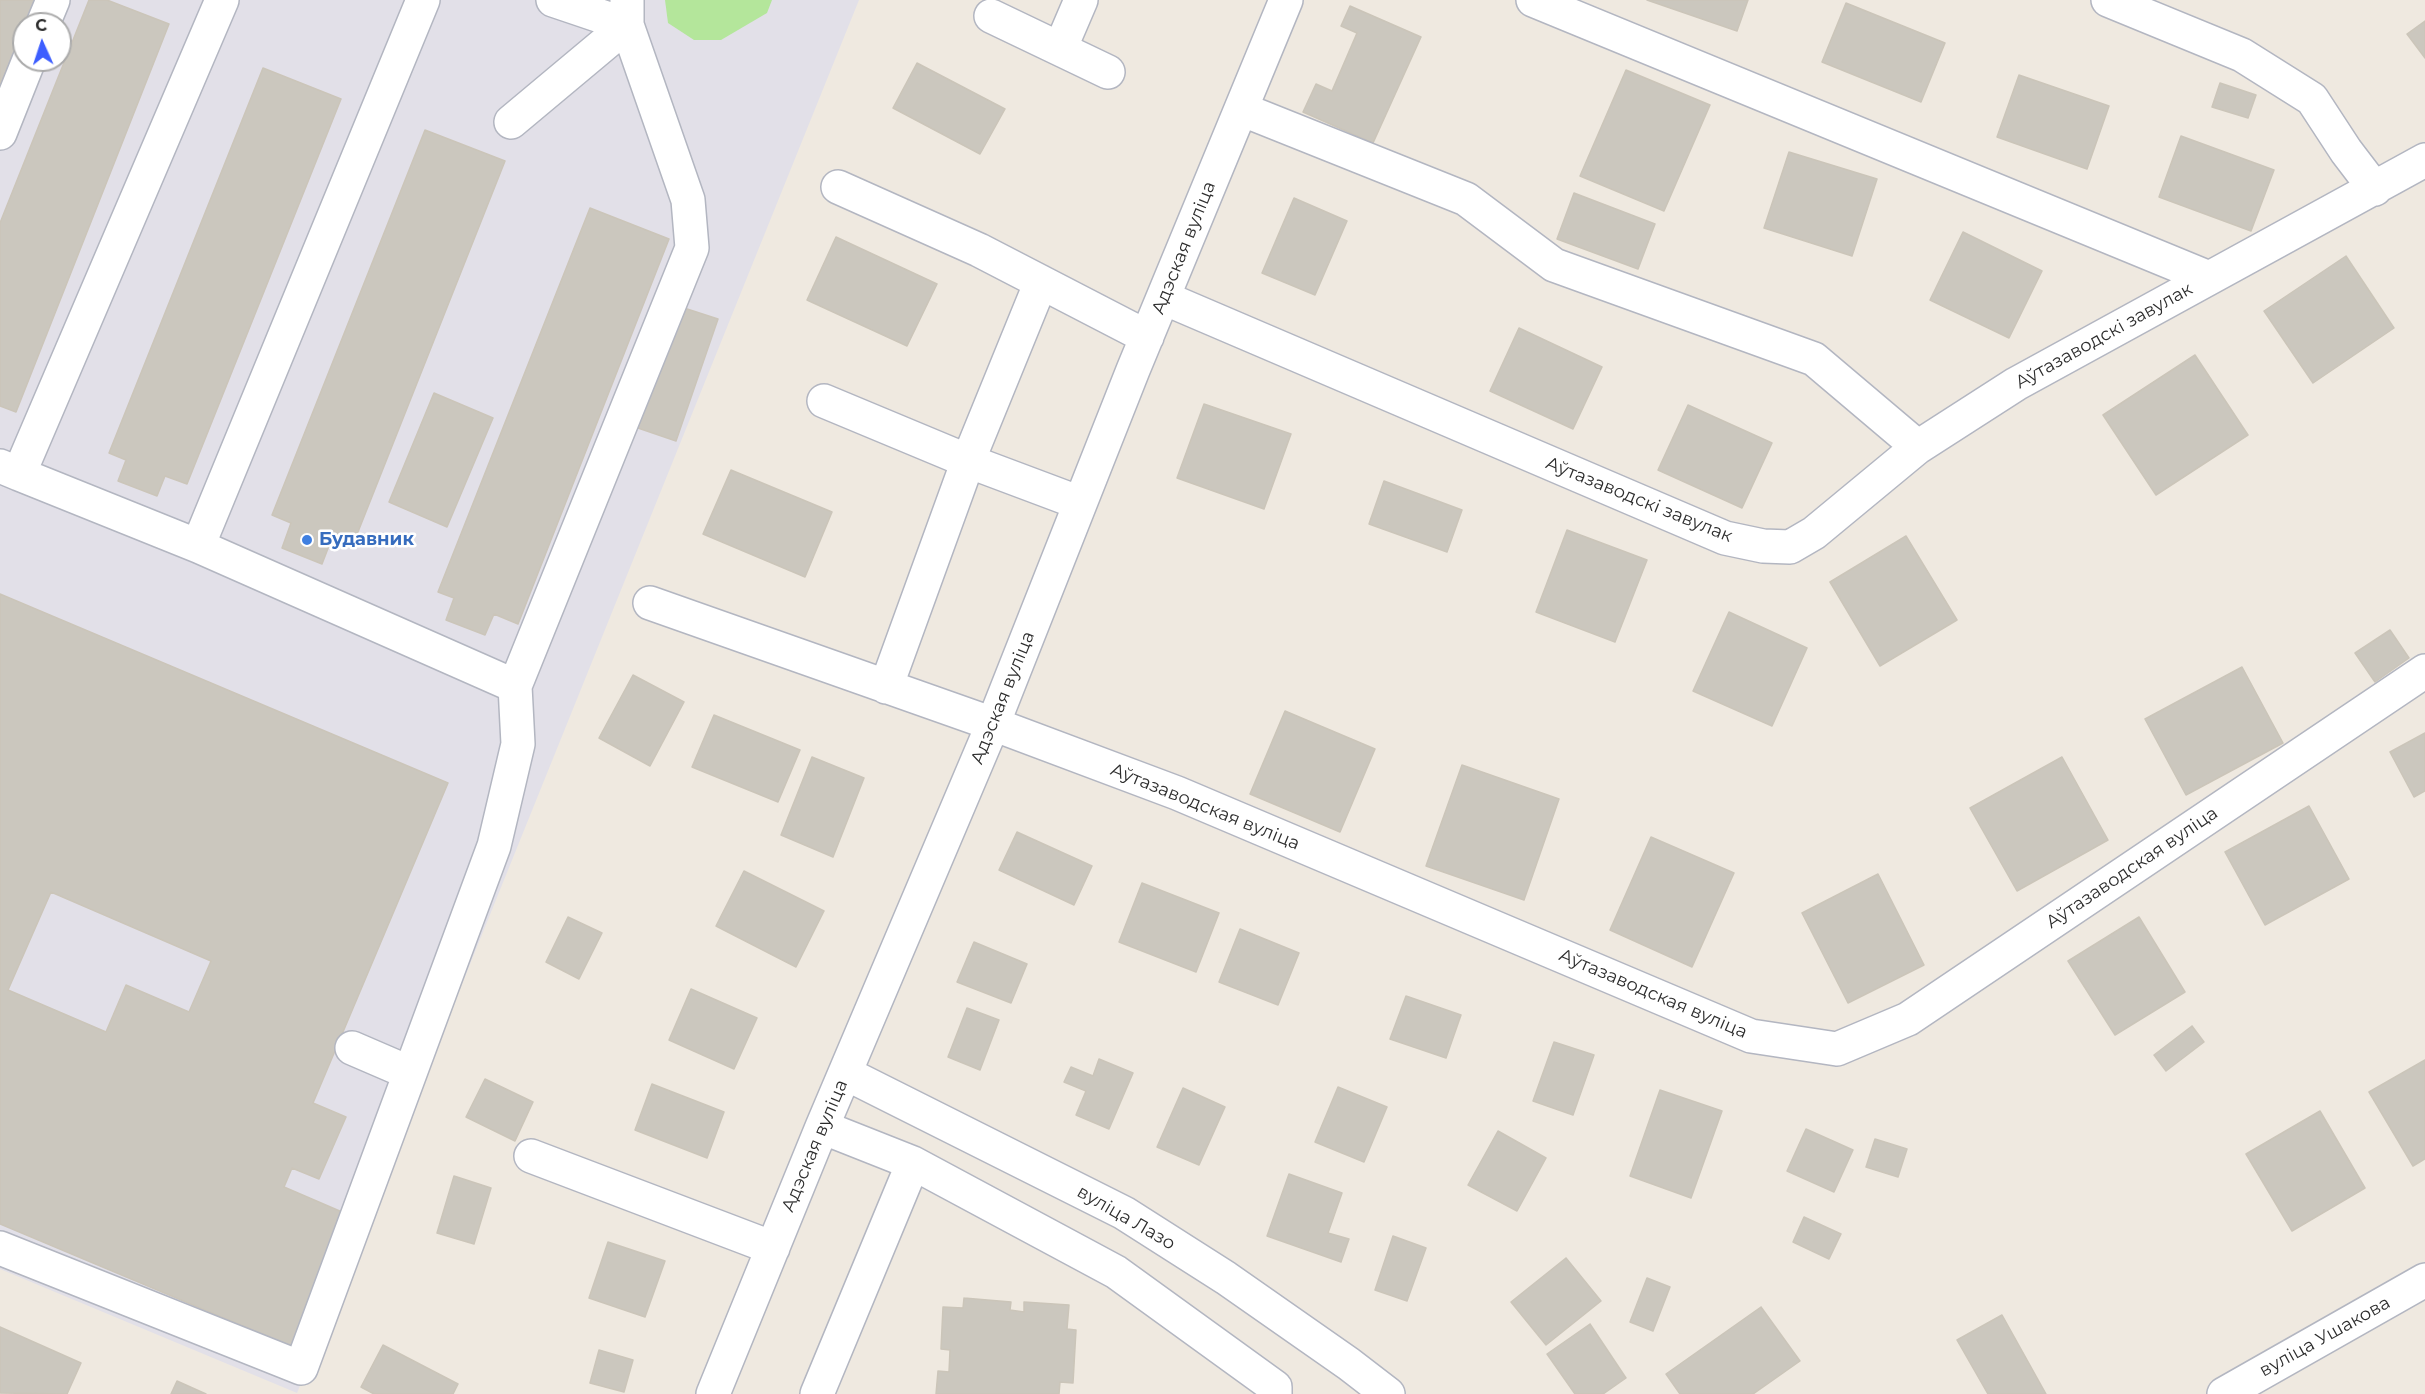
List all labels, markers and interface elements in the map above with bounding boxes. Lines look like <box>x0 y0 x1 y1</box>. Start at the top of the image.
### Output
north arrow <box>12 12 72 72</box>
text: С <box>35 16 47 35</box>
street label: Адэская вуліца <box>1147 178 1221 318</box>
street label: Аўтазаводскі завулак <box>2012 278 2196 394</box>
street label: Аўтазаводскі завулак <box>1543 453 1735 547</box>
place label: Будавник <box>319 529 414 551</box>
marker: Будавник <box>300 533 314 547</box>
street label: Адэская вуліца <box>966 628 1040 768</box>
street label: Аўтазаводская вуліца <box>1107 759 1303 855</box>
street label: Аўтазаводская вуліца <box>2042 802 2222 934</box>
street label: Аўтазаводская вуліца <box>1556 945 1750 1043</box>
street label: Адэская вуліца <box>777 1077 853 1215</box>
street label: вуліца Лазо <box>1073 1181 1179 1255</box>
street label: вуліца Ушакова <box>2256 1292 2394 1382</box>

